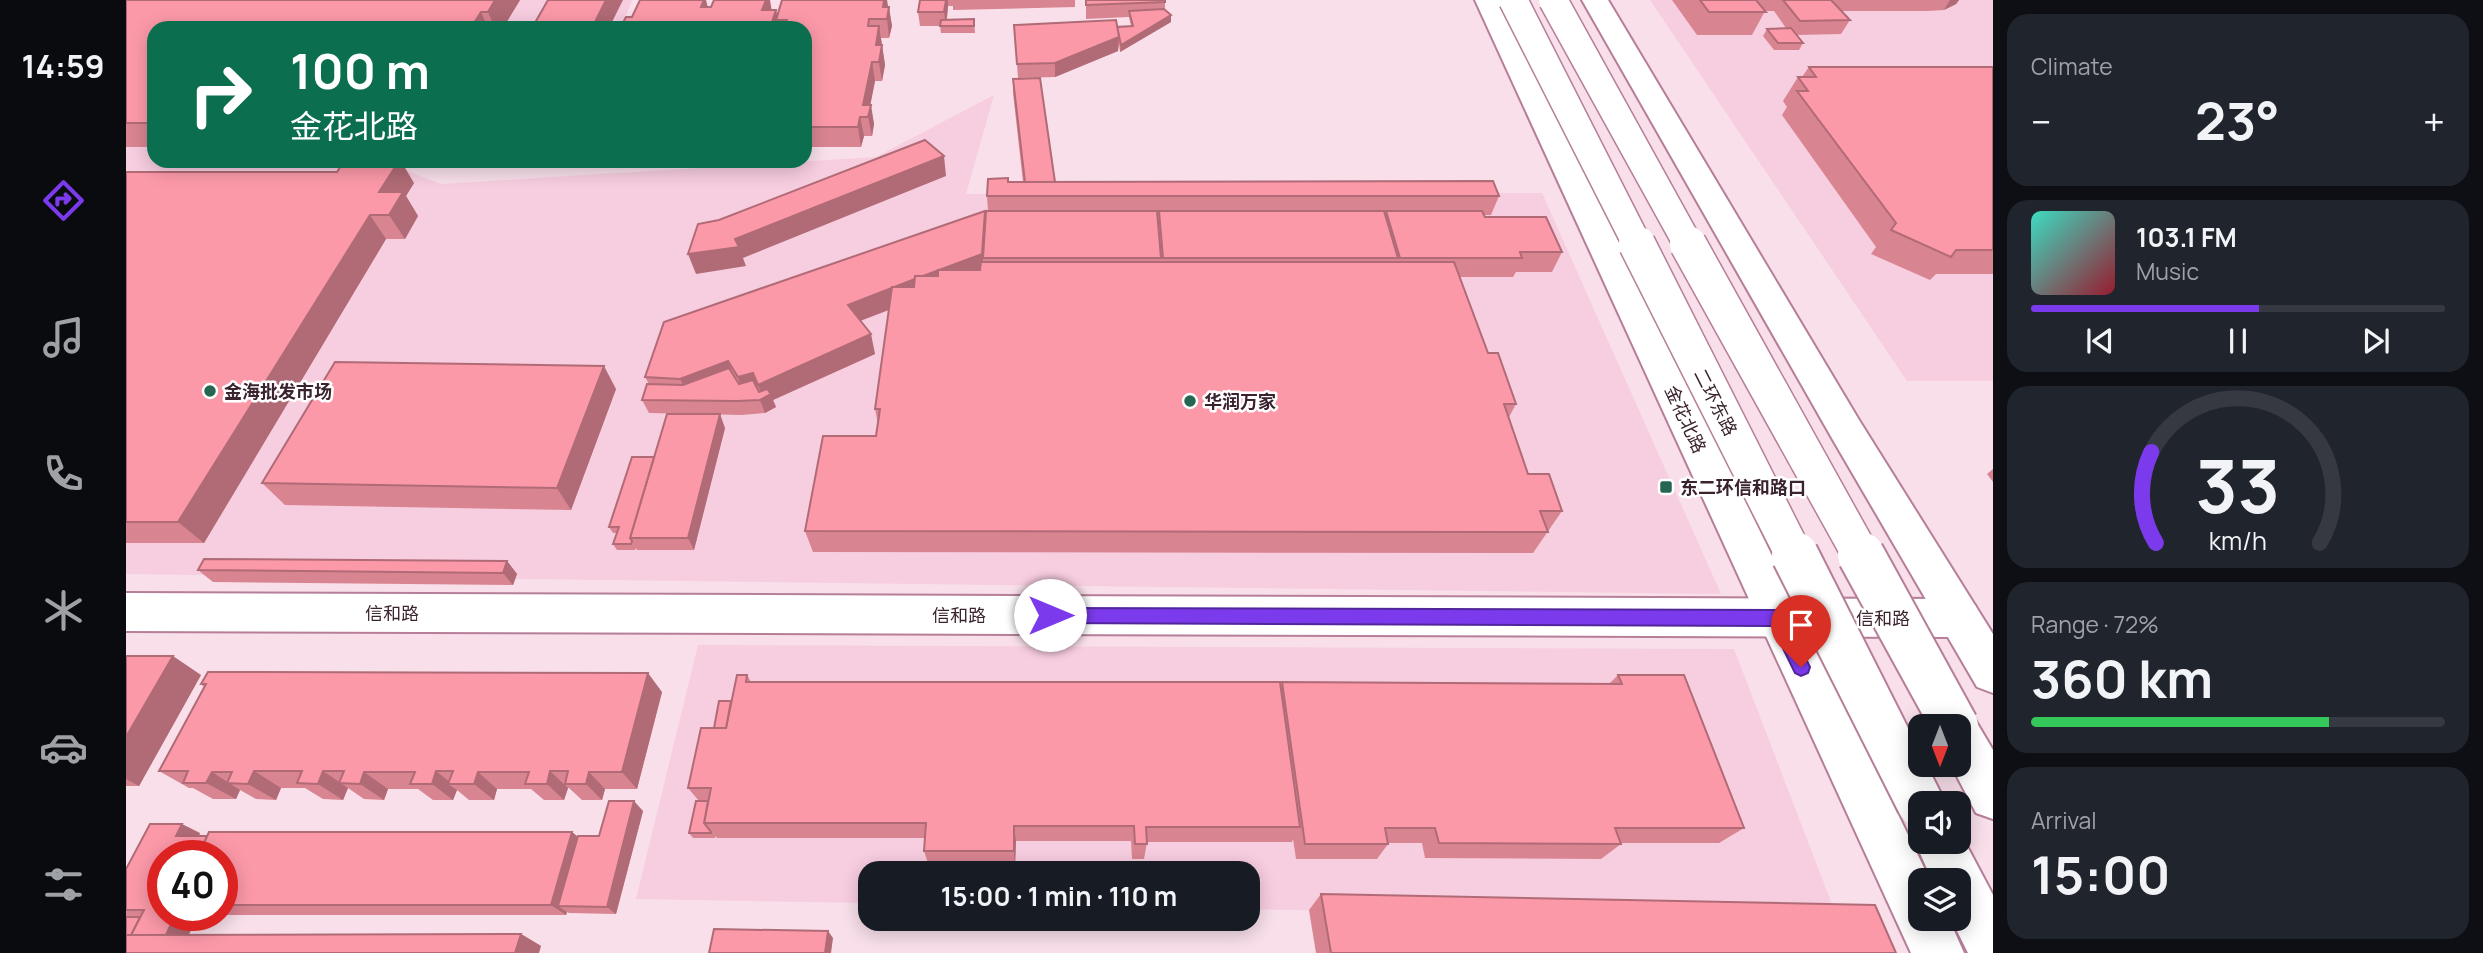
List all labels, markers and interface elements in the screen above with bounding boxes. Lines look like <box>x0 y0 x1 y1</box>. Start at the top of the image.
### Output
text: 100 m <box>290 37 430 104</box>
text: 14:59 <box>21 44 105 88</box>
icon: right <box>175 49 266 140</box>
text: Climate <box>2031 50 2113 82</box>
text: 23° <box>2195 85 2280 156</box>
text: − <box>2031 95 2052 147</box>
text: + <box>2423 95 2445 147</box>
text: 金花北路 <box>290 104 418 148</box>
icon: directions <box>39 176 88 225</box>
text: 103.1 FM <box>2136 219 2237 255</box>
text: Music <box>2136 255 2199 287</box>
icon: music <box>39 313 88 362</box>
icon: previous <box>2081 322 2119 360</box>
icon: pause <box>2219 322 2257 360</box>
icon: next <box>2357 322 2395 360</box>
street label: 二环东路 <box>1689 364 1743 440</box>
place label: 金海批发市场 <box>224 379 332 403</box>
street label: 金花北路 <box>1660 381 1712 457</box>
marker: 金海批发市场 <box>202 383 218 399</box>
place label: 华润万家 <box>1204 389 1276 413</box>
marker: 华润万家 <box>1182 393 1198 409</box>
text: 33 <box>2196 435 2280 535</box>
icon: phone <box>39 449 88 498</box>
place label: 东二环信和路口 <box>1680 475 1806 499</box>
marker: 东二环信和路口 <box>1658 479 1674 495</box>
text: km/h <box>2209 522 2267 557</box>
position arrow <box>1013 578 1087 652</box>
icon: climate <box>39 586 88 635</box>
pin <box>1771 595 1831 667</box>
street label: 信和路 <box>365 601 419 625</box>
street label: 信和路 <box>932 603 986 627</box>
icon: arrive <box>1782 606 1820 644</box>
street label: 信和路 <box>1856 606 1910 630</box>
text: Range · 72% <box>2031 608 2159 640</box>
text: 360 km <box>2031 643 2213 714</box>
north arrow <box>1908 714 1970 777</box>
map controls <box>1908 714 1971 931</box>
icon: car <box>39 723 88 772</box>
button: sound <box>1908 791 1971 854</box>
text: Arrival <box>2031 804 2097 836</box>
text: 15:00 <box>2031 839 2171 910</box>
speed limit sign: 40 <box>147 840 238 931</box>
icon: filters <box>39 860 88 909</box>
button: layers <box>1908 868 1971 931</box>
text: 15:00 · 1 min · 110 m <box>941 878 1177 914</box>

